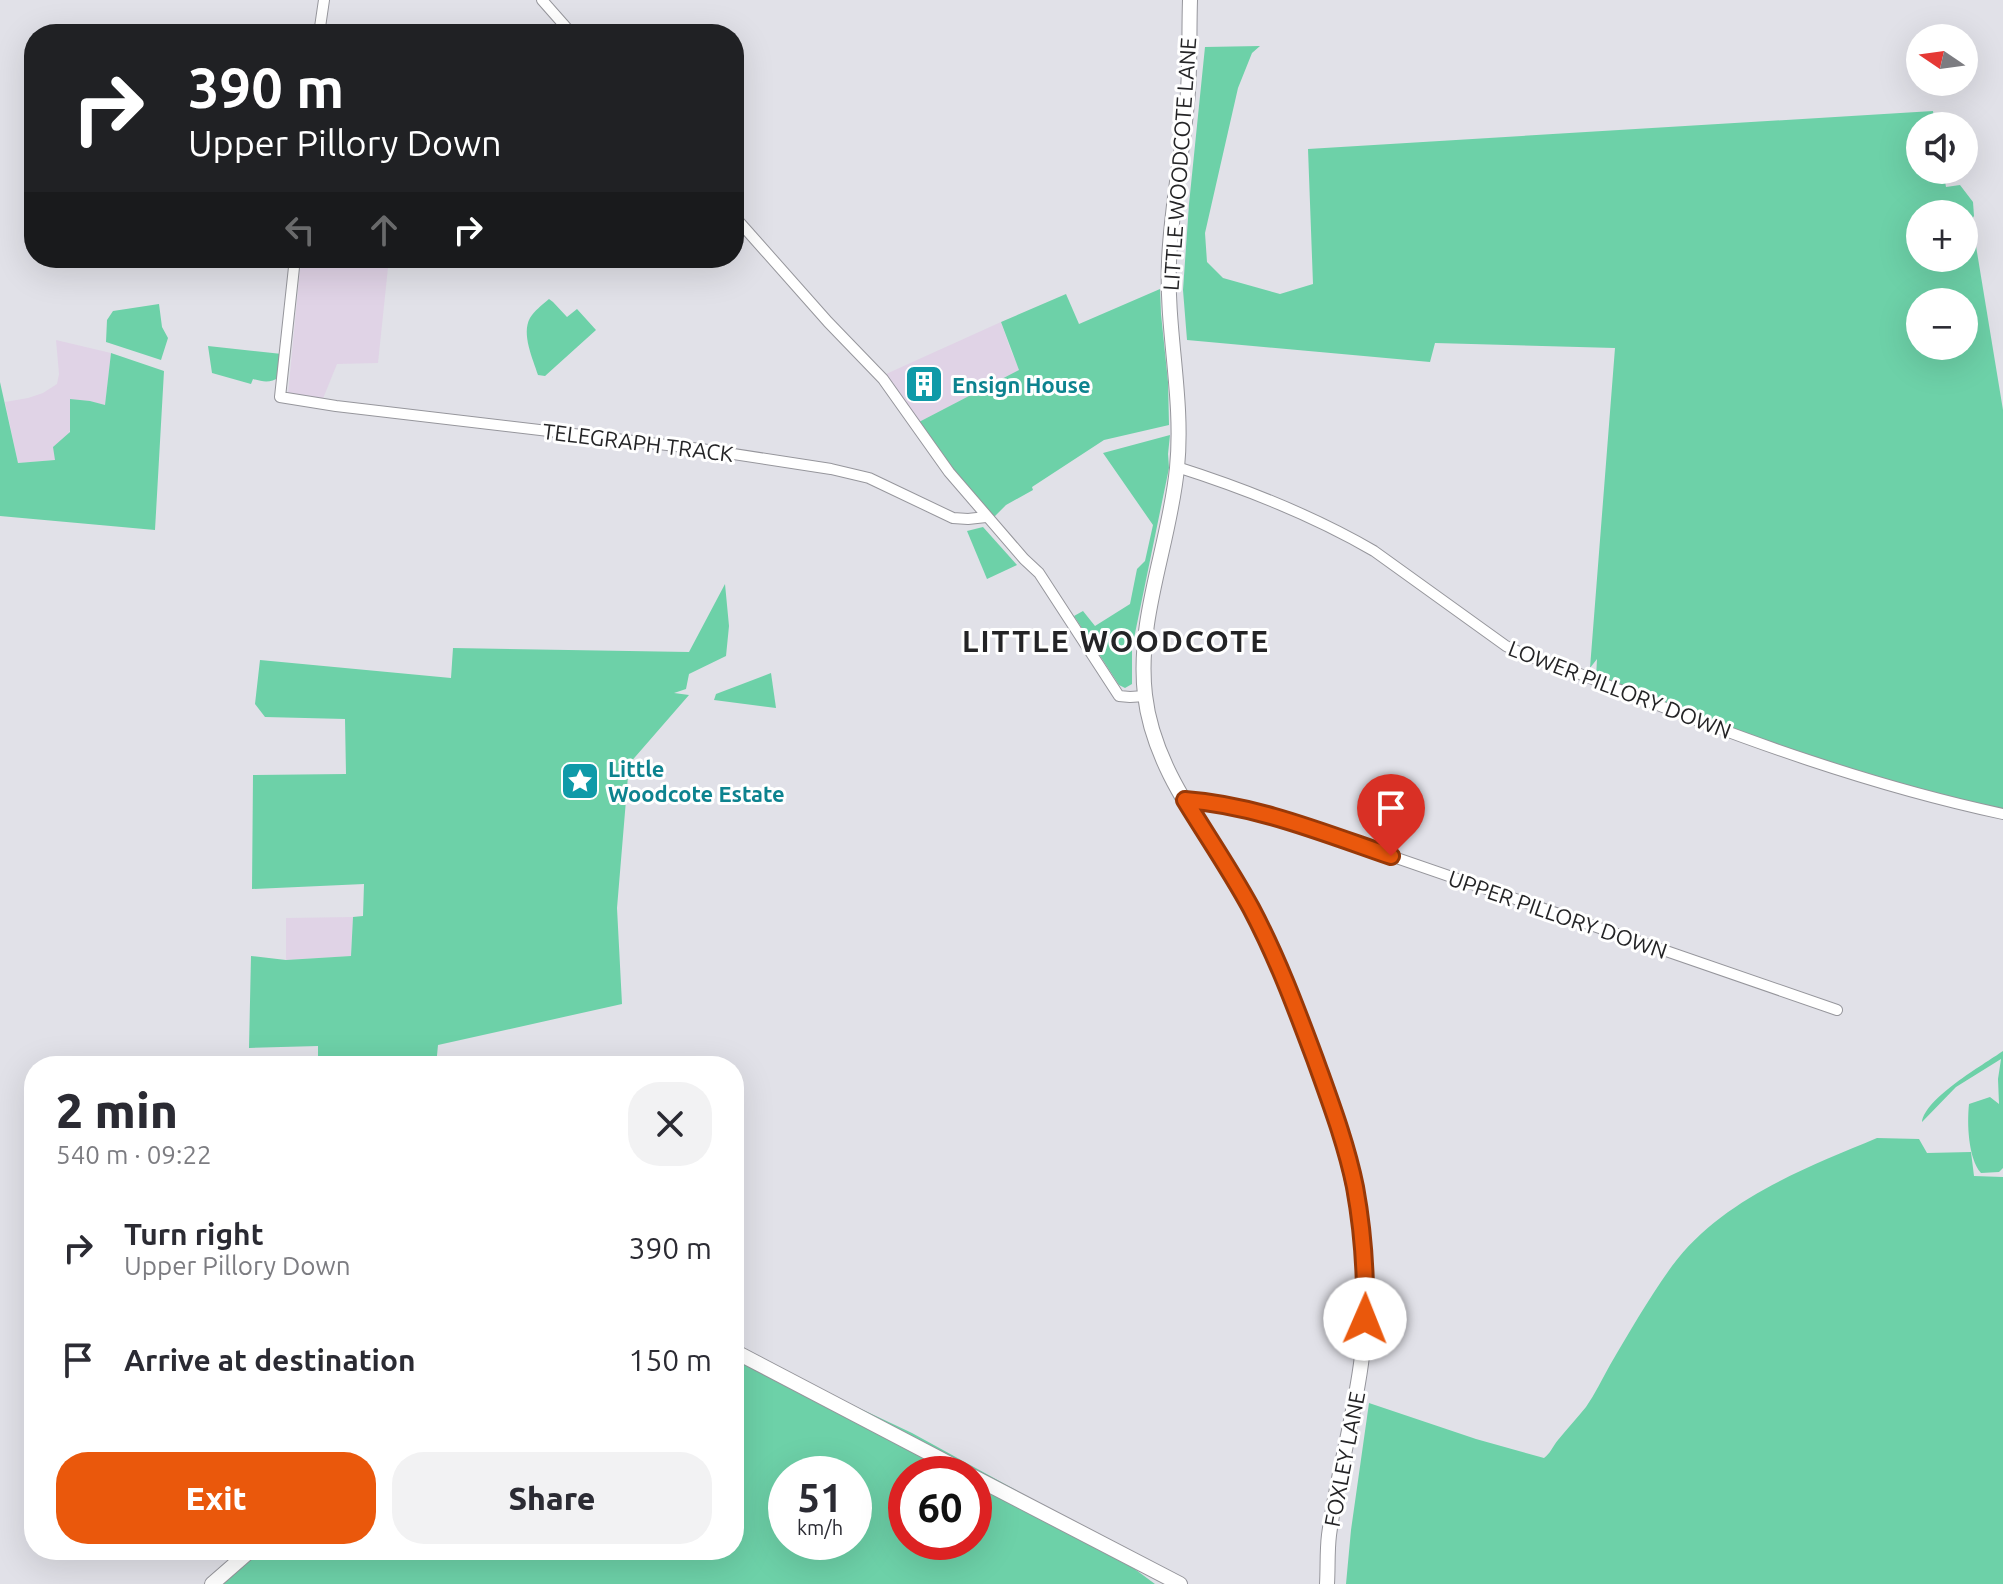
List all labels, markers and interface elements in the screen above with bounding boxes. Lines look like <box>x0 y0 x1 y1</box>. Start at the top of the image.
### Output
north arrow <box>1906 24 1978 96</box>
map controls <box>1906 24 1978 360</box>
street label: LITTLE WOODCOTE LANE <box>1158 36 1200 292</box>
icon: right <box>56 56 160 160</box>
text: 390 m <box>188 56 344 119</box>
button: sound <box>1906 112 1978 184</box>
text: Upper Pillory Down <box>188 122 502 163</box>
button: + <box>1906 200 1978 272</box>
icon: left <box>278 208 322 252</box>
icon: ahead <box>362 208 406 252</box>
icon: right <box>446 208 490 252</box>
button: − <box>1906 288 1978 360</box>
building icon: Ensign House <box>903 363 945 405</box>
place label: Ensign House <box>952 372 1091 397</box>
street label: TELEGRAPH TRACK <box>541 418 735 466</box>
district label: LITTLE WOODCOTE <box>962 624 1270 658</box>
street label: LOWER PILLORY DOWN <box>1505 635 1735 743</box>
place label: Little Woodcote Estate <box>608 756 785 806</box>
place icon: Little Woodcote Estate <box>559 760 601 802</box>
pin <box>1357 774 1425 856</box>
icon: arrive <box>1369 786 1413 830</box>
street label: UPPER PILLORY DOWN <box>1445 865 1671 963</box>
button: close <box>628 1082 712 1166</box>
text: 2 min <box>56 1083 178 1137</box>
text: 540 m · 09:22 <box>56 1140 212 1169</box>
text: Turn right <box>124 1217 264 1251</box>
icon: right <box>56 1226 100 1270</box>
text: 390 m <box>628 1231 712 1265</box>
text: Upper Pillory Down <box>124 1251 351 1280</box>
position arrow <box>1323 1277 1407 1361</box>
icon: arrive <box>56 1338 100 1382</box>
text: Arrive at destination <box>124 1343 416 1377</box>
text: 150 m <box>628 1343 712 1377</box>
street label: FOXLEY LANE <box>1319 1389 1369 1529</box>
button: Exit <box>56 1452 376 1544</box>
button: Share <box>392 1452 712 1544</box>
speed limit sign: 60 <box>888 1456 992 1560</box>
text: 51 <box>797 1475 843 1520</box>
text: km/h <box>797 1516 843 1539</box>

